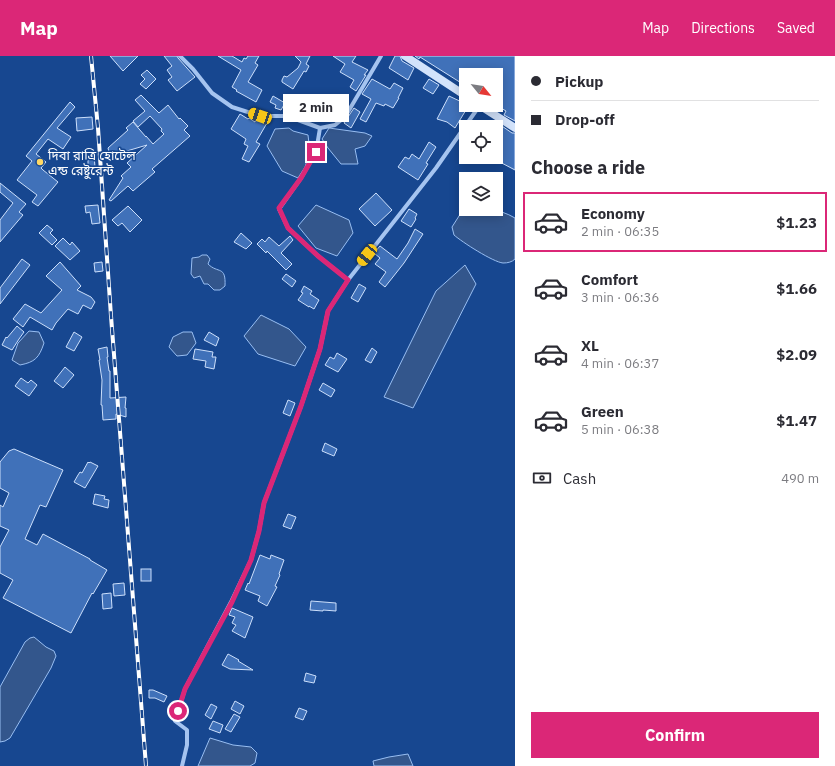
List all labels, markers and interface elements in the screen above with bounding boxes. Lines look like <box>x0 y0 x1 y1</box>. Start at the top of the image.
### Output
text: Map <box>20 16 58 40</box>
text: Map <box>642 19 669 37</box>
text: Directions <box>691 19 755 37</box>
text: Saved <box>777 19 815 37</box>
north arrow <box>459 68 503 112</box>
map controls <box>459 68 503 216</box>
text: Pickup <box>555 72 603 91</box>
callout: 2 min <box>283 94 349 122</box>
text: 2 min <box>299 99 333 116</box>
car <box>247 106 273 126</box>
text: Drop-off <box>555 110 615 129</box>
button: locate <box>459 120 503 164</box>
route end <box>307 143 325 161</box>
place label: দিবা রাত্রি হোটেল এন্ড রেষ্টুরেন্ট <box>47 147 136 180</box>
text: Choose a ride <box>531 156 645 179</box>
marker: দিবা রাত্রি হোটেল এন্ড রেষ্টুরেন্ট <box>35 157 45 167</box>
button: layers <box>459 172 503 216</box>
icon: car <box>533 204 569 240</box>
text: Economy <box>581 204 645 223</box>
text: $1.23 <box>776 213 817 232</box>
text: 2 min · 06:35 <box>581 223 659 240</box>
car <box>355 242 379 268</box>
icon: car <box>533 270 569 306</box>
text: Comfort <box>581 270 638 289</box>
text: $1.66 <box>776 279 817 298</box>
text: 3 min · 06:36 <box>581 289 659 306</box>
icon: car <box>533 336 569 372</box>
text: XL <box>581 336 599 355</box>
text: $2.09 <box>776 345 817 364</box>
text: 4 min · 06:37 <box>581 355 659 372</box>
icon: car <box>533 402 569 438</box>
text: Green <box>581 402 624 421</box>
text: $1.47 <box>776 411 817 430</box>
text: 5 min · 06:38 <box>581 421 659 438</box>
icon: cash <box>531 467 553 489</box>
text: Cash <box>563 469 596 488</box>
text: 490 m <box>781 470 819 487</box>
route start <box>169 702 187 720</box>
button: Confirm <box>531 712 819 758</box>

